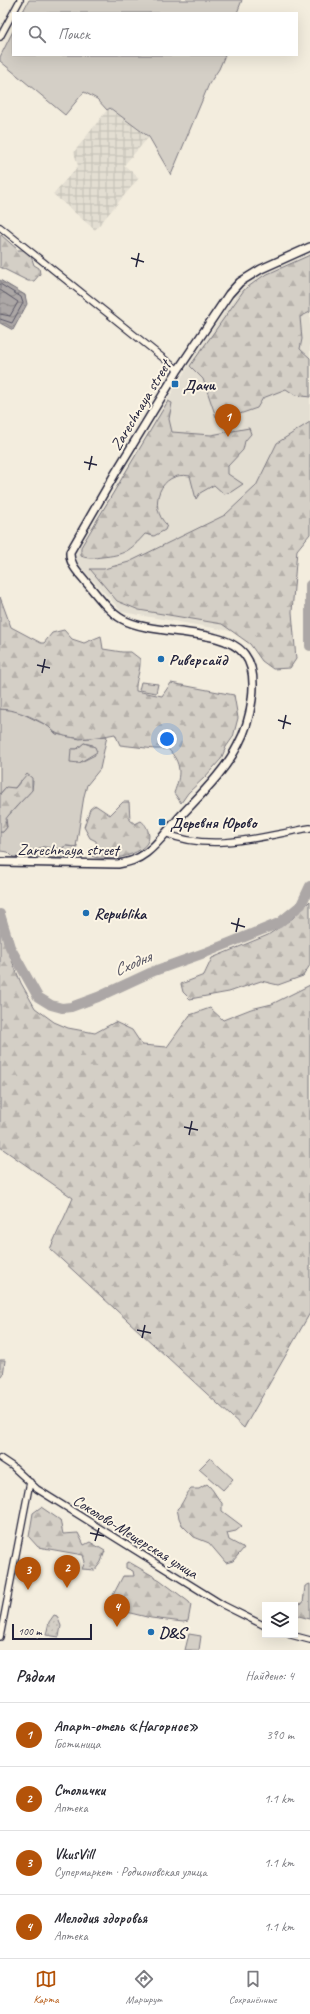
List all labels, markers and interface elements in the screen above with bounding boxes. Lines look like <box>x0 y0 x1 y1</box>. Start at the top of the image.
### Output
search box <box>12 12 298 56</box>
icon: search <box>26 23 48 45</box>
text: Поиск <box>58 25 90 44</box>
street label: Zarechnaya street <box>106 355 177 454</box>
place label: Дачи <box>183 375 217 395</box>
marker: Дачи <box>170 379 180 389</box>
pin: 1 <box>215 404 241 437</box>
place label: Риверсайд <box>169 650 229 670</box>
marker: Риверсайд <box>156 654 166 664</box>
your location <box>157 729 177 749</box>
place label: Деревня Юрово <box>170 813 258 833</box>
marker: Деревня Юрово <box>157 817 167 827</box>
street label: Zarechnaya street <box>17 840 121 860</box>
place label: Republika <box>94 904 148 924</box>
marker: Republika <box>81 908 91 918</box>
water label: Сходня <box>111 945 156 981</box>
street label: Соколово-Мещерская улица <box>69 1490 202 1584</box>
pin: 2 <box>54 1555 80 1588</box>
pin: 3 <box>15 1557 41 1590</box>
pin: 4 <box>104 1594 130 1627</box>
map controls <box>262 1602 298 1638</box>
button: layers <box>262 1602 298 1638</box>
scale bar <box>12 1622 92 1641</box>
place label: D&S <box>159 1623 189 1643</box>
text: 100 m <box>18 1624 42 1638</box>
marker: D&S <box>146 1627 156 1637</box>
text: Рядом <box>16 1666 54 1687</box>
text: Найдено: 4 <box>246 1668 294 1684</box>
text: Апарт-отель «Нагорное» <box>54 1717 198 1736</box>
text: 1 <box>26 1727 32 1743</box>
text: 390 m <box>266 1727 294 1743</box>
text: Гостиница <box>54 1736 100 1752</box>
text: Столички <box>54 1781 105 1800</box>
text: 2 <box>26 1791 32 1807</box>
text: 1.1 km <box>264 1791 294 1807</box>
text: Аптека <box>54 1800 88 1816</box>
text: VkusVill <box>54 1845 94 1864</box>
text: 3 <box>26 1855 32 1871</box>
text: 1.1 km <box>264 1855 294 1871</box>
text: Супермаркет · Родионовская улица <box>54 1864 207 1880</box>
text: Мелодия здоровья <box>54 1909 147 1928</box>
text: 4 <box>26 1919 32 1935</box>
text: 1.1 km <box>264 1919 294 1935</box>
text: Аптека <box>54 1928 88 1944</box>
tab: Карта <box>33 1968 59 2006</box>
tab: Маршрут <box>126 1968 162 2006</box>
tab: Сохранённые <box>229 1968 277 2006</box>

